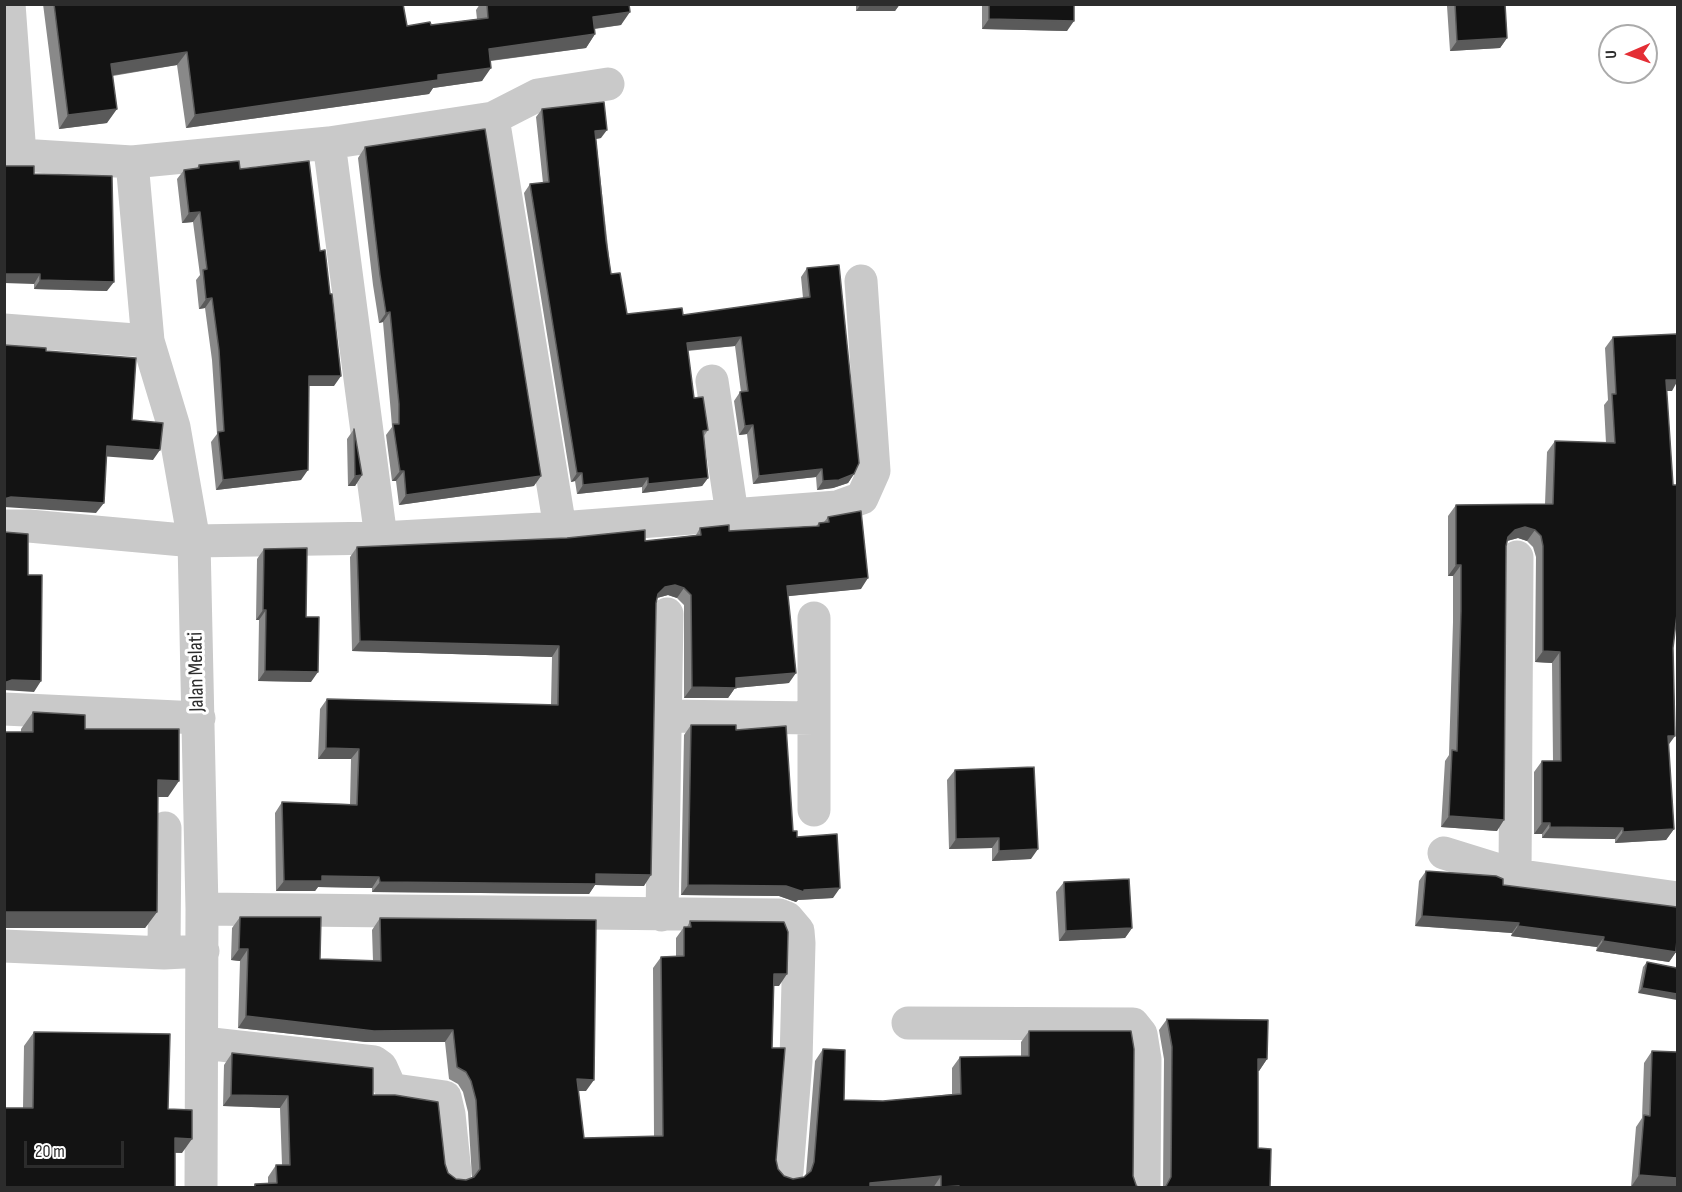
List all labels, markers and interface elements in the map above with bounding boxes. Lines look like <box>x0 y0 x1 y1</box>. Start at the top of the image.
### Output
north arrow <box>1598 24 1658 84</box>
text: U <box>1602 50 1621 59</box>
street label: Jalan Melati <box>184 632 210 712</box>
scale bar <box>27 1129 128 1167</box>
text: 20 m <box>35 1141 65 1162</box>

